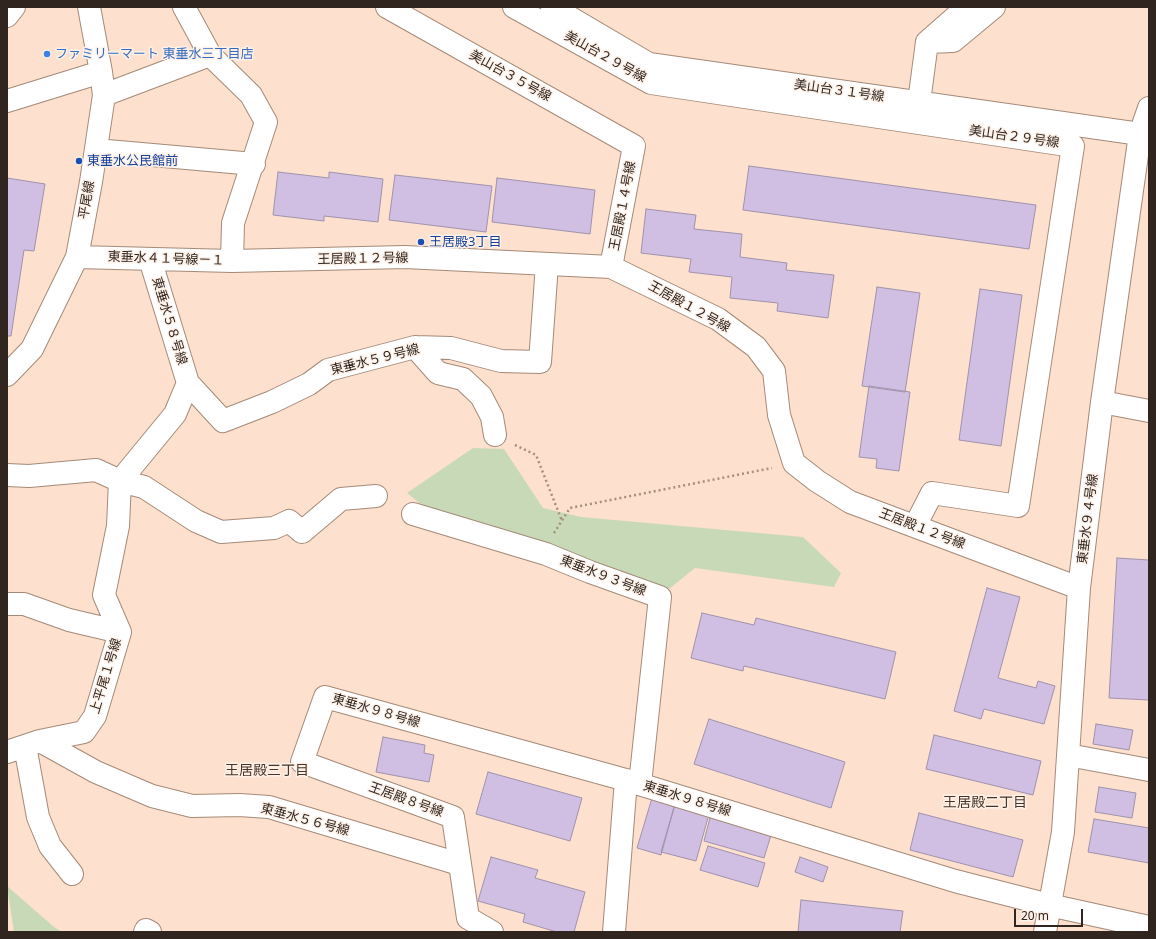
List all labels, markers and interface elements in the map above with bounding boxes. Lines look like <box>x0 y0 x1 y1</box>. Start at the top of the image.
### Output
street label: 美山台２９号線 <box>561 28 649 86</box>
place label: ファミリーマート 東垂水三丁目店 <box>55 46 253 62</box>
street label: 美山台３５号線 <box>466 47 554 105</box>
marker: ファミリーマート 東垂水三丁目店 <box>42 49 52 59</box>
street label: 美山台３１号線 <box>793 77 885 105</box>
street label: 美山台２９号線 <box>968 123 1060 151</box>
place label: 東垂水公民館前 <box>87 153 178 169</box>
marker: 東垂水公民館前 <box>74 156 84 166</box>
street label: 王居殿１４号線 <box>607 160 639 252</box>
street label: 平尾線 <box>76 179 98 221</box>
place label: 王居殿3丁目 <box>429 234 501 250</box>
marker: 王居殿3丁目 <box>416 237 426 247</box>
street label: 東垂水４１号線－１ <box>107 249 225 269</box>
street label: 王居殿１２号線 <box>317 250 409 268</box>
street label: 東垂水５８号線 <box>148 275 190 367</box>
street label: 王居殿１２号線 <box>645 278 733 336</box>
street label: 東垂水５９号線 <box>329 341 421 379</box>
street label: 東垂水９４号線 <box>1075 473 1101 565</box>
street label: 王居殿１２号線 <box>877 505 967 553</box>
street label: 東垂水９３号線 <box>558 552 648 600</box>
street label: 上平尾１号線 <box>87 636 125 716</box>
street label: 東垂水９８号線 <box>330 691 422 731</box>
district label: 王居殿三丁目 <box>225 763 309 779</box>
street label: 東垂水９８号線 <box>641 778 733 820</box>
street label: 王居殿８号線 <box>367 779 445 821</box>
district label: 王居殿二丁目 <box>943 795 1027 811</box>
street label: 東垂水５６号線 <box>259 801 351 839</box>
scale bar <box>1016 901 1085 927</box>
text: 20 m <box>1021 907 1049 924</box>

